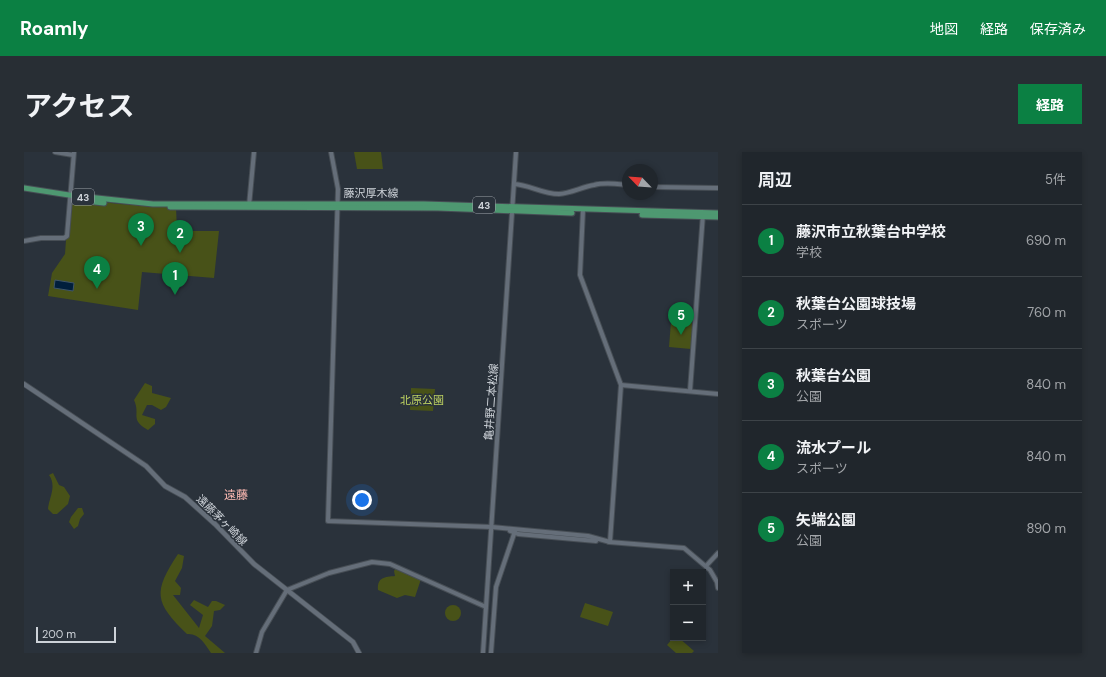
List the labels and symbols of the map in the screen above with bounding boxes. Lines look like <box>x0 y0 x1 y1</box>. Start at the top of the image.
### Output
north arrow <box>622 164 658 200</box>
street label: 藤沢厚木線 <box>344 186 399 200</box>
road number: 43 <box>72 189 94 205</box>
road number: 43 <box>473 197 495 213</box>
pin: 3 <box>128 213 154 246</box>
pin: 2 <box>167 220 193 253</box>
pin: 4 <box>84 256 110 289</box>
pin: 1 <box>162 262 188 295</box>
pin: 5 <box>668 302 694 335</box>
street label: 亀井野二本松線 <box>481 363 501 441</box>
park label: 北原公園 <box>400 393 444 407</box>
district label: 遠藤 <box>224 487 248 503</box>
your location <box>352 490 372 510</box>
street label: 遠藤茅ヶ崎線 <box>194 492 250 548</box>
scale bar <box>36 625 116 644</box>

